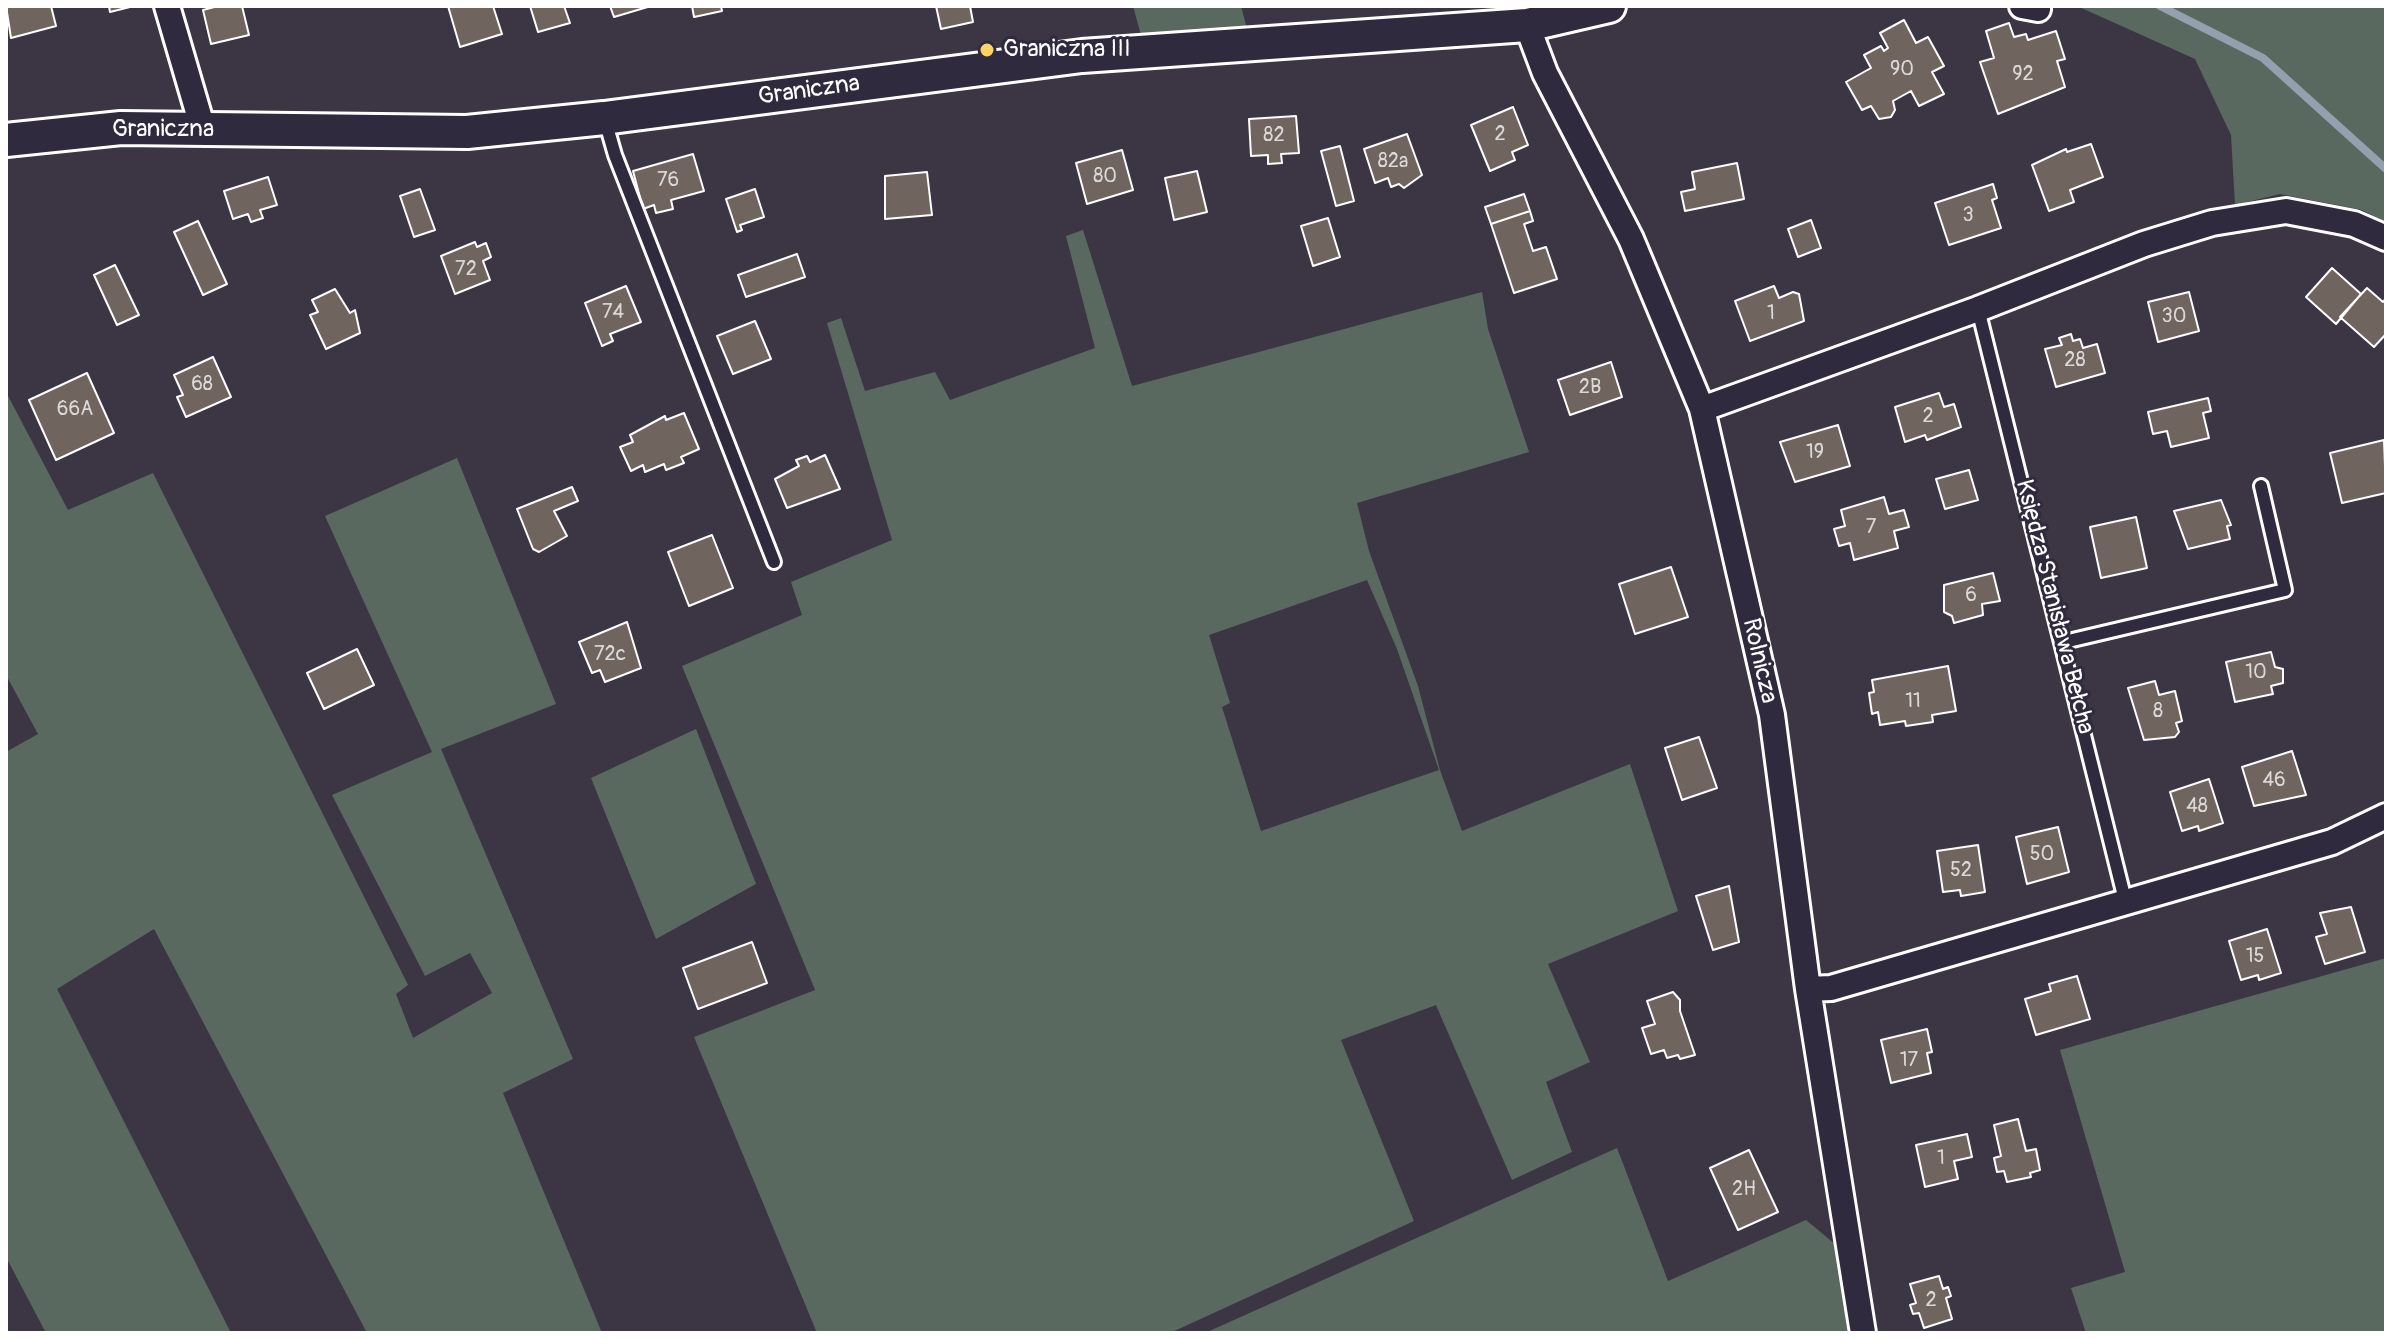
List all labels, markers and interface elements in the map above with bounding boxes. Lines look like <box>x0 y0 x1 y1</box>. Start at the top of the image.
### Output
place label: Graniczna III <box>1003 36 1131 64</box>
marker: Graniczna III <box>978 41 996 59</box>
house number: 90 <box>1890 58 1914 82</box>
house number: 92 <box>2012 63 2034 87</box>
street label: Graniczna <box>756 70 862 112</box>
street label: Graniczna <box>112 116 214 144</box>
house number: 2 <box>1494 123 1506 147</box>
house number: 82 <box>1263 124 1285 148</box>
house number: 82a <box>1378 150 1408 174</box>
house number: 80 <box>1093 165 1117 189</box>
house number: 76 <box>657 169 679 193</box>
house number: 3 <box>1962 204 1974 228</box>
house number: 72 <box>455 258 477 282</box>
house number: 74 <box>602 301 624 325</box>
house number: 1 <box>1767 302 1775 326</box>
house number: 30 <box>2162 305 2186 329</box>
house number: 28 <box>2064 349 2086 373</box>
house number: 68 <box>191 373 213 397</box>
house number: 2B <box>1579 376 1601 400</box>
house number: 66A <box>57 398 93 422</box>
house number: 2 <box>1922 405 1934 429</box>
house number: 19 <box>1806 441 1824 465</box>
street label: Księdza Stanisława Bełcha <box>2008 477 2100 737</box>
house number: 7 <box>1866 516 1876 540</box>
house number: 6 <box>1965 584 1977 608</box>
street label: Rolnicza <box>1735 616 1783 706</box>
house number: 72c <box>594 643 626 667</box>
house number: 10 <box>2245 661 2267 685</box>
house number: 11 <box>1905 690 1921 714</box>
house number: 8 <box>2153 700 2163 724</box>
house number: 46 <box>2262 769 2286 793</box>
house number: 48 <box>2186 795 2208 819</box>
house number: 50 <box>2030 843 2054 867</box>
house number: 52 <box>1950 859 1972 883</box>
house number: 15 <box>2246 945 2264 969</box>
house number: 17 <box>1900 1049 1918 1073</box>
house number: 1 <box>1937 1147 1945 1171</box>
house number: 2H <box>1732 1178 1756 1202</box>
house number: 2 <box>1925 1289 1937 1313</box>

